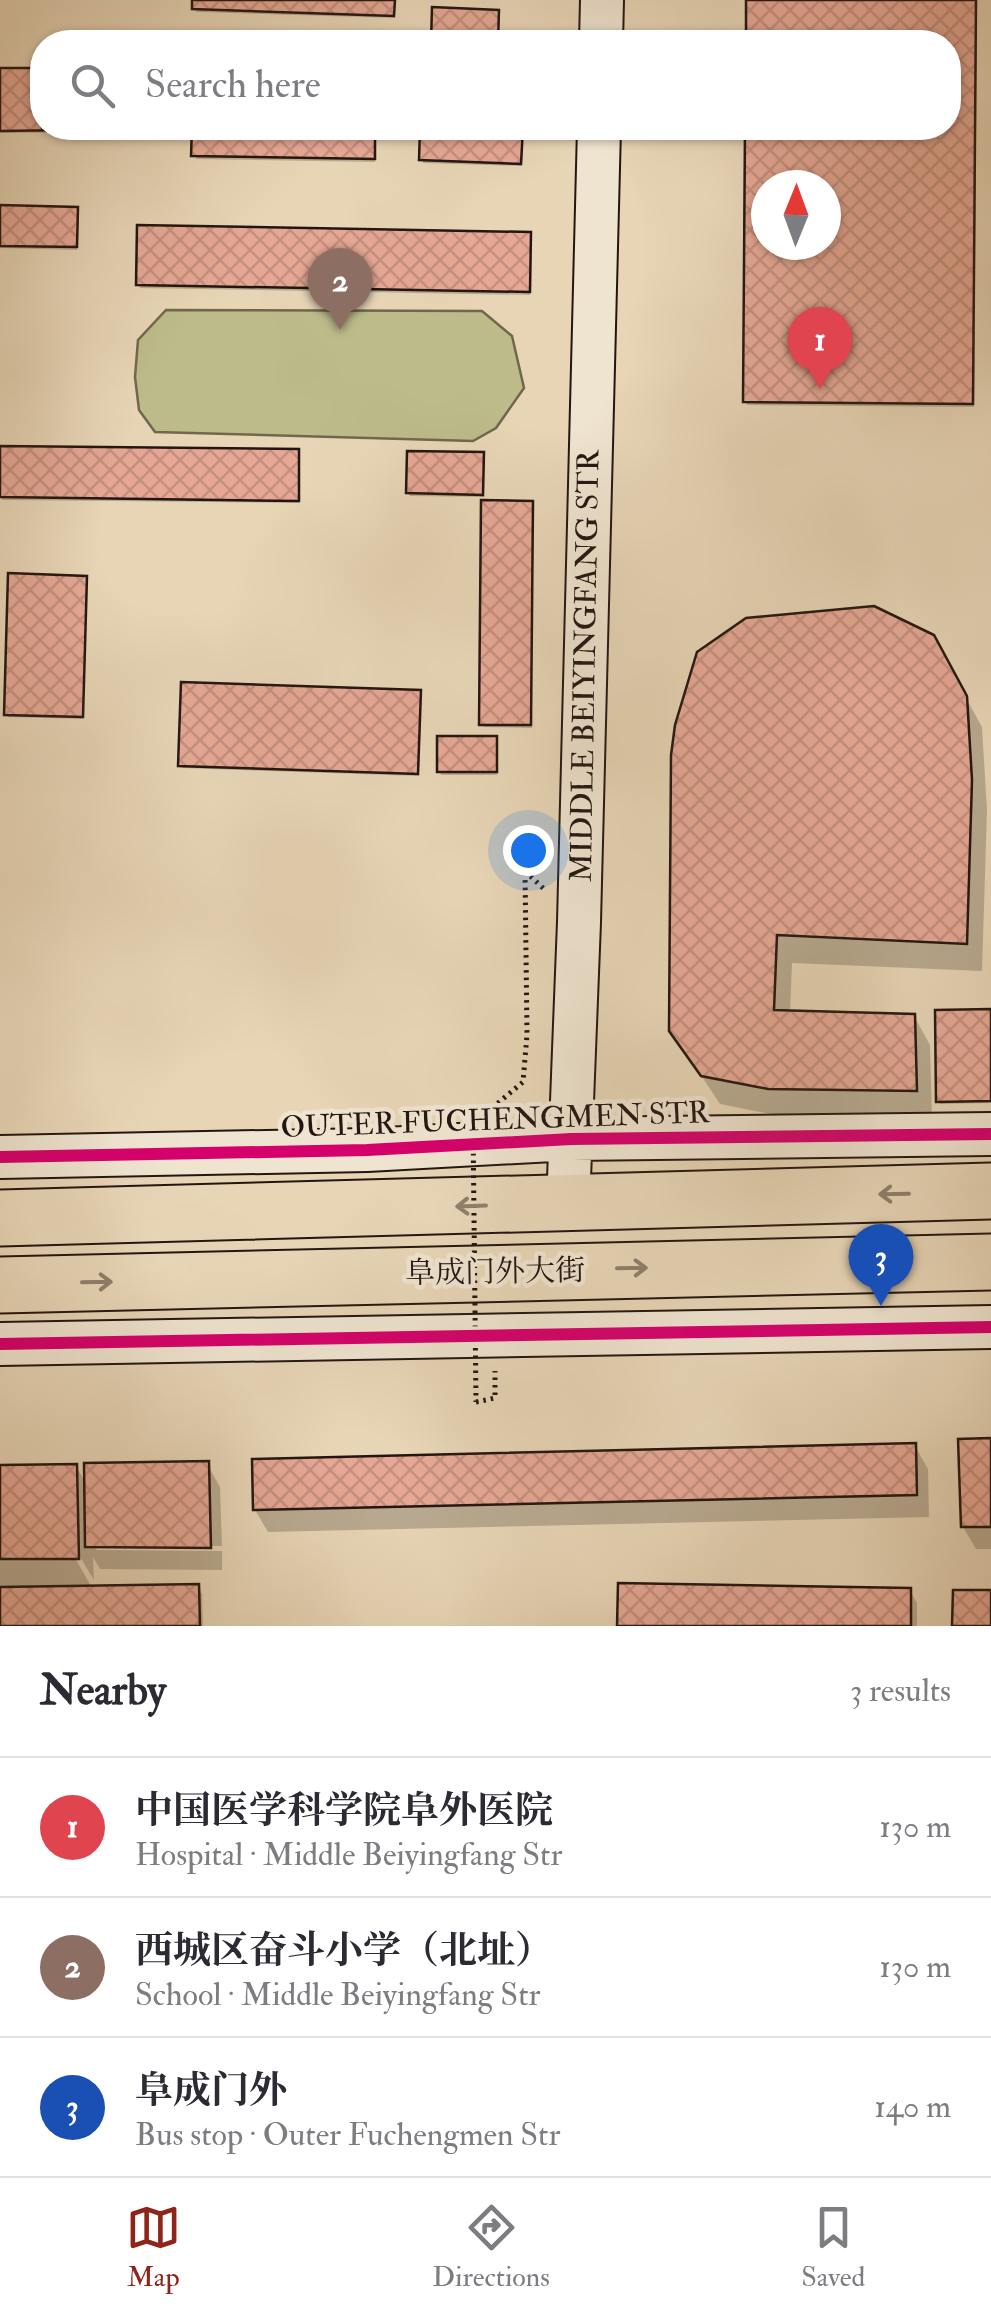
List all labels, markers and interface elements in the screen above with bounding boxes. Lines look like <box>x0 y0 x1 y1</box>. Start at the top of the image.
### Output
search box <box>30 30 961 140</box>
icon: search <box>65 58 120 113</box>
text: Search here <box>145 61 321 109</box>
north arrow <box>751 170 841 260</box>
pin: 2 <box>308 248 372 330</box>
pin: 1 <box>788 306 852 389</box>
street label: MIDDLE BEIYINGFANG STR <box>563 448 607 883</box>
your location <box>503 825 554 876</box>
street label: OUTER FUCHENGMEN STR <box>280 1094 711 1146</box>
one-way arrow <box>878 1184 910 1203</box>
one-way arrow <box>455 1197 487 1216</box>
pin: 3 <box>848 1224 914 1306</box>
street label: 阜成门外大街 <box>405 1252 585 1292</box>
one-way arrow <box>616 1259 648 1278</box>
one-way arrow <box>81 1273 113 1292</box>
text: Nearby <box>40 1665 166 1717</box>
text: 3 results <box>850 1671 951 1711</box>
text: 中国医学科学院阜外医院 <box>135 1787 553 1835</box>
text: 1 <box>67 1807 78 1847</box>
text: 130 m <box>879 1807 951 1847</box>
text: Hospital · Middle Beiyingfang Str <box>135 1835 562 1875</box>
text: 西城区奋斗小学（北址） <box>135 1927 553 1975</box>
text: 2 <box>64 1947 81 1987</box>
text: 130 m <box>879 1947 951 1987</box>
text: School · Middle Beiyingfang Str <box>135 1975 540 2015</box>
text: 阜成门外 <box>135 2067 287 2115</box>
text: 3 <box>66 2087 79 2127</box>
text: 140 m <box>874 2087 951 2127</box>
text: Bus stop · Outer Fuchengmen Str <box>135 2115 560 2155</box>
tab: Map <box>126 2200 181 2295</box>
tab: Directions <box>432 2200 550 2295</box>
tab: Saved <box>801 2200 865 2295</box>

